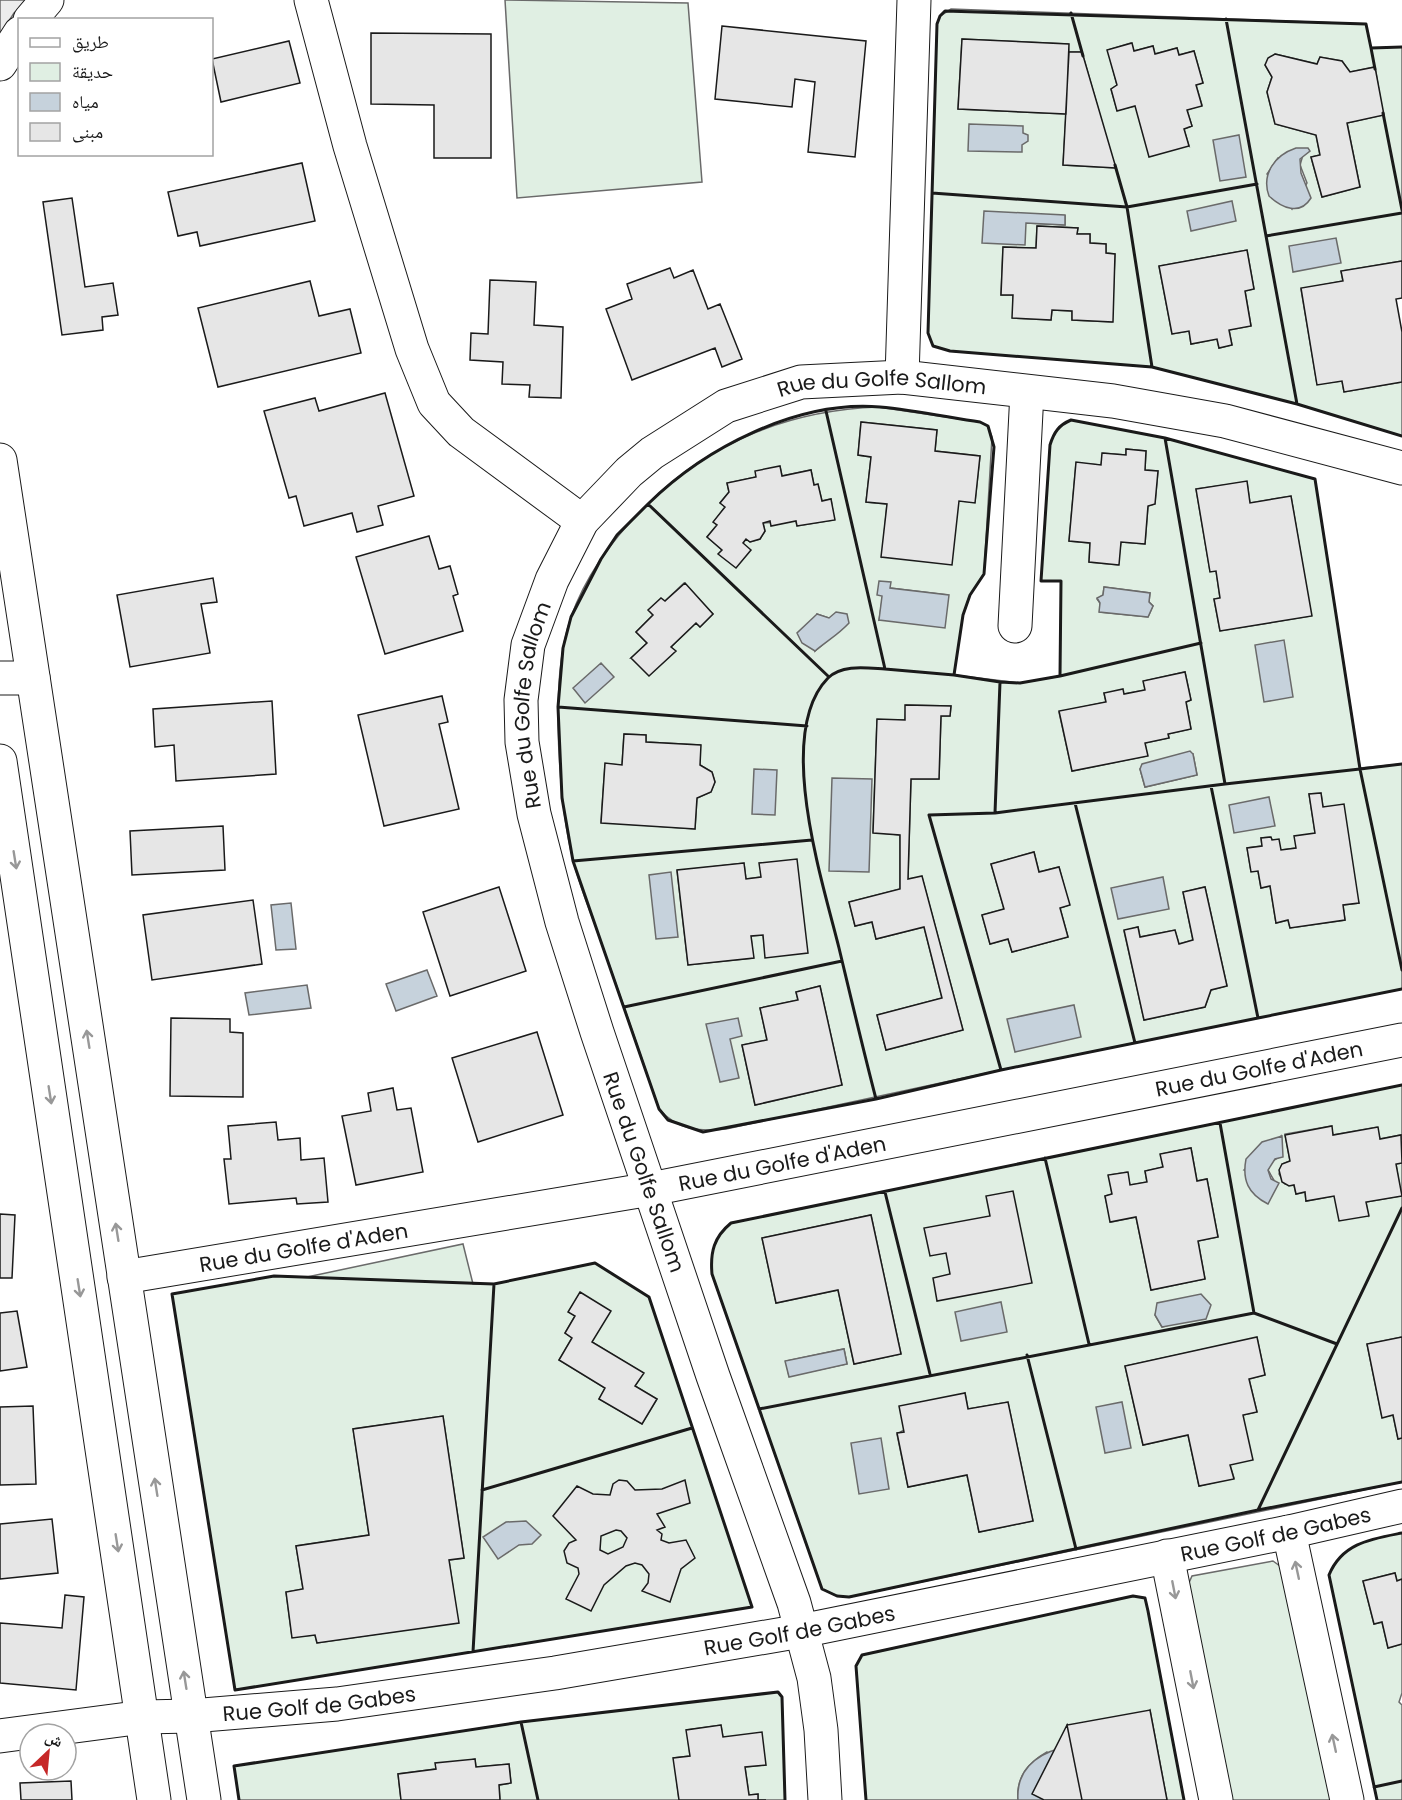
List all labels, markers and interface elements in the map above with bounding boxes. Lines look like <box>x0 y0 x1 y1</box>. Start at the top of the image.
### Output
legend <box>18 18 213 156</box>
text: طريق <box>72 29 109 54</box>
text: حديقة <box>72 59 113 84</box>
text: مياه <box>72 89 99 114</box>
text: مبنى <box>72 119 103 144</box>
street label: Rue du Golfe Sallom <box>773 362 988 403</box>
street label: Rue du Golfe Sallom <box>506 597 557 811</box>
one-way arrow <box>9 850 20 870</box>
one-way arrow <box>82 1030 93 1050</box>
street label: Rue du Golfe d'Aden <box>1153 1034 1365 1103</box>
street label: Rue du Golfe Sallom <box>596 1068 692 1276</box>
one-way arrow <box>45 1084 56 1104</box>
street label: Rue du Golfe d'Aden <box>676 1128 888 1198</box>
street label: Rue du Golfe d'Aden <box>197 1215 410 1279</box>
one-way arrow <box>112 1223 123 1242</box>
one-way arrow <box>73 1277 84 1297</box>
one-way arrow <box>150 1478 161 1498</box>
street label: Rue Golf de Gabes <box>1178 1499 1374 1568</box>
one-way arrow <box>112 1532 123 1552</box>
one-way arrow <box>1291 1561 1302 1581</box>
one-way arrow <box>1169 1579 1180 1599</box>
street label: Rue Golf de Gabes <box>701 1598 897 1662</box>
one-way arrow <box>1187 1670 1198 1690</box>
one-way arrow <box>180 1671 191 1690</box>
street label: Rue Golf de Gabes <box>221 1678 417 1728</box>
north arrow <box>18 1722 78 1782</box>
text: ش <box>42 1725 67 1753</box>
one-way arrow <box>1328 1734 1339 1753</box>

